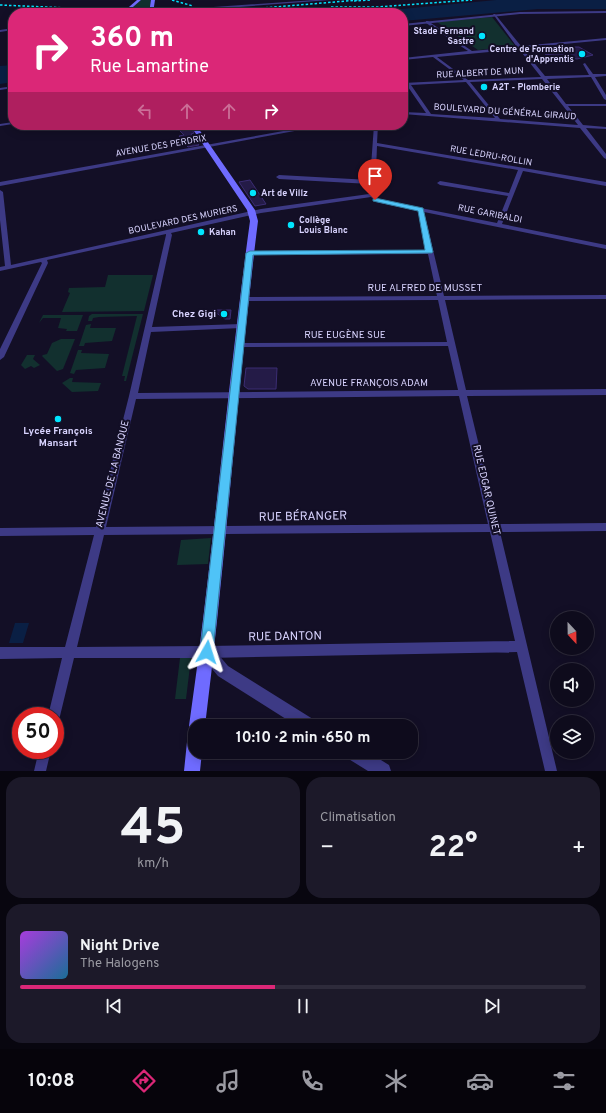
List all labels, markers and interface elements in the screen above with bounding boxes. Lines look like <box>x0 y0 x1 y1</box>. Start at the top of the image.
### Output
text: 360 m <box>90 21 174 57</box>
icon: right <box>24 24 76 76</box>
place label: Stade Fernand Sastre <box>413 26 474 47</box>
marker: Stade Fernand Sastre <box>477 31 487 41</box>
place label: Centre de Formation d'Apprentis <box>489 44 574 65</box>
marker: Centre de Formation d'Apprentis <box>577 49 587 59</box>
text: Rue Lamartine <box>90 56 209 79</box>
street label: RUE ALBERT DE MUN <box>436 65 524 81</box>
marker: A2T - Plomberie <box>479 82 489 92</box>
place label: A2T - Plomberie <box>492 82 560 93</box>
icon: left <box>134 100 156 122</box>
icon: ahead <box>176 100 198 122</box>
icon: ahead <box>218 100 240 122</box>
icon: right <box>260 100 282 122</box>
street label: BOULEVARD DU GÉNÉRAL GIRAUD <box>433 101 577 122</box>
street label: AVENUE DES PERDRIX <box>115 132 208 159</box>
street label: RUE LEDRU-ROLLIN <box>449 143 533 169</box>
pin <box>358 159 392 200</box>
icon: arrive <box>364 165 386 187</box>
marker: Art de Villz <box>248 188 258 198</box>
place label: Art de Villz <box>261 188 308 199</box>
street label: RUE GARIBALDI <box>457 202 523 226</box>
street label: BOULEVARD DES MURIERS <box>127 203 239 237</box>
place label: Collège Louis Blanc <box>299 215 348 236</box>
marker: Collège Louis Blanc <box>286 220 296 230</box>
marker: Kahan <box>196 227 206 237</box>
place label: Kahan <box>209 227 236 238</box>
street label: RUE ALFRED DE MUSSET <box>368 282 483 295</box>
place label: Chez Gigi <box>172 308 216 321</box>
marker: Chez Gigi <box>219 309 229 319</box>
street label: RUE EUGÈNE SUE <box>304 329 386 342</box>
street label: AVENUE FRANÇOIS ADAM <box>310 377 428 390</box>
marker: Lycée François Mansart <box>53 414 63 424</box>
street label: AVENUE DE LA BANQUE <box>93 419 133 529</box>
place label: Lycée François Mansart <box>23 425 93 450</box>
street label: RUE EDGAR QUINET <box>469 443 503 537</box>
street label: RUE BÉRANGER <box>259 508 347 526</box>
north arrow <box>550 611 594 655</box>
map controls <box>550 611 594 759</box>
street label: RUE DANTON <box>248 628 322 646</box>
position arrow <box>186 631 228 673</box>
button: sound <box>550 663 594 707</box>
speed limit sign: 50 <box>12 707 64 759</box>
button: layers <box>550 715 594 759</box>
text: 10:10 · 2 min · 650 m <box>236 729 370 748</box>
text: 45 <box>120 797 186 863</box>
text: Climatisation <box>320 810 396 826</box>
text: 22° <box>428 830 478 867</box>
text: − <box>320 835 334 862</box>
text: + <box>572 835 586 862</box>
text: km/h <box>137 856 169 872</box>
text: Night Drive <box>80 937 160 956</box>
text: The Halogens <box>80 956 159 972</box>
icon: previous <box>103 995 125 1017</box>
icon: pause <box>292 995 314 1017</box>
icon: next <box>481 995 503 1017</box>
icon: directions <box>130 1067 158 1095</box>
icon: music <box>214 1067 242 1095</box>
icon: phone <box>298 1067 326 1095</box>
icon: climate <box>382 1067 410 1095</box>
icon: car <box>466 1067 494 1095</box>
icon: filters <box>550 1067 578 1095</box>
text: 10:08 <box>28 1070 75 1093</box>

